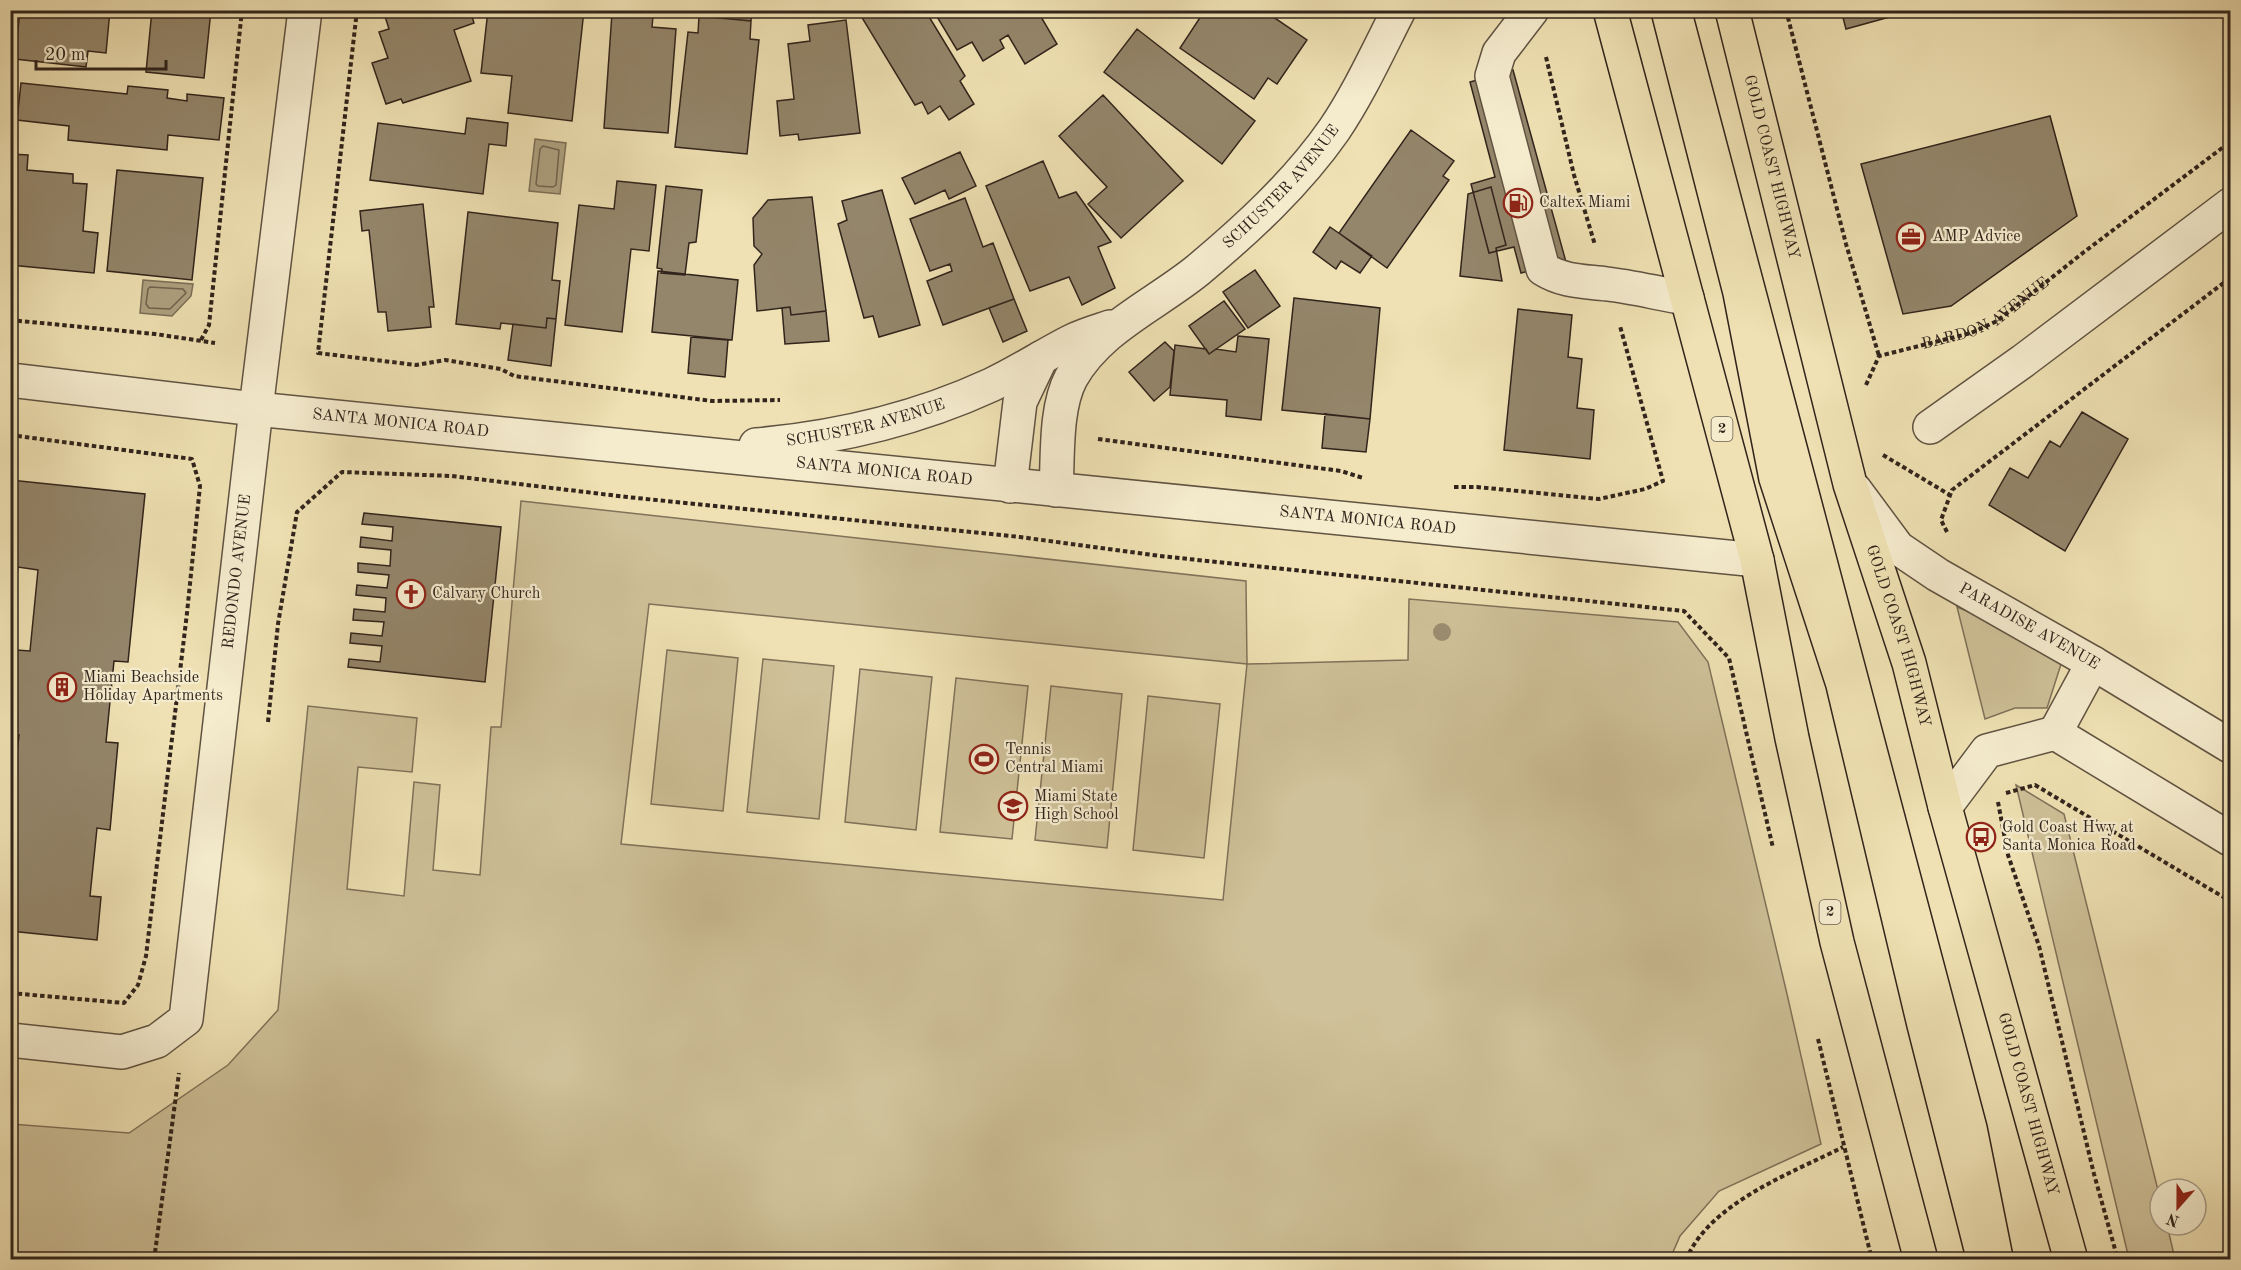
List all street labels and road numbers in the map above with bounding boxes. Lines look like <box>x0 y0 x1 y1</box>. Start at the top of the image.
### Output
street label: GOLD COAST HIGHWAY <box>1741 73 1802 261</box>
street label: SCHUSTER AVENUE <box>1220 122 1343 252</box>
street label: BARDON AVENUE <box>1920 275 2053 353</box>
street label: SCHUSTER AVENUE <box>785 397 947 450</box>
street label: SANTA MONICA ROAD <box>312 407 490 440</box>
road number: 2 <box>1712 417 1732 441</box>
street label: SANTA MONICA ROAD <box>795 455 973 489</box>
street label: REDONDO AVENUE <box>221 493 254 650</box>
street label: SANTA MONICA ROAD <box>1279 504 1457 538</box>
street label: GOLD COAST HIGHWAY <box>1863 543 1933 729</box>
street label: PARADISE AVENUE <box>1956 580 2102 673</box>
road number: 2 <box>1820 900 1840 924</box>
street label: GOLD COAST HIGHWAY <box>1995 1011 2061 1198</box>

